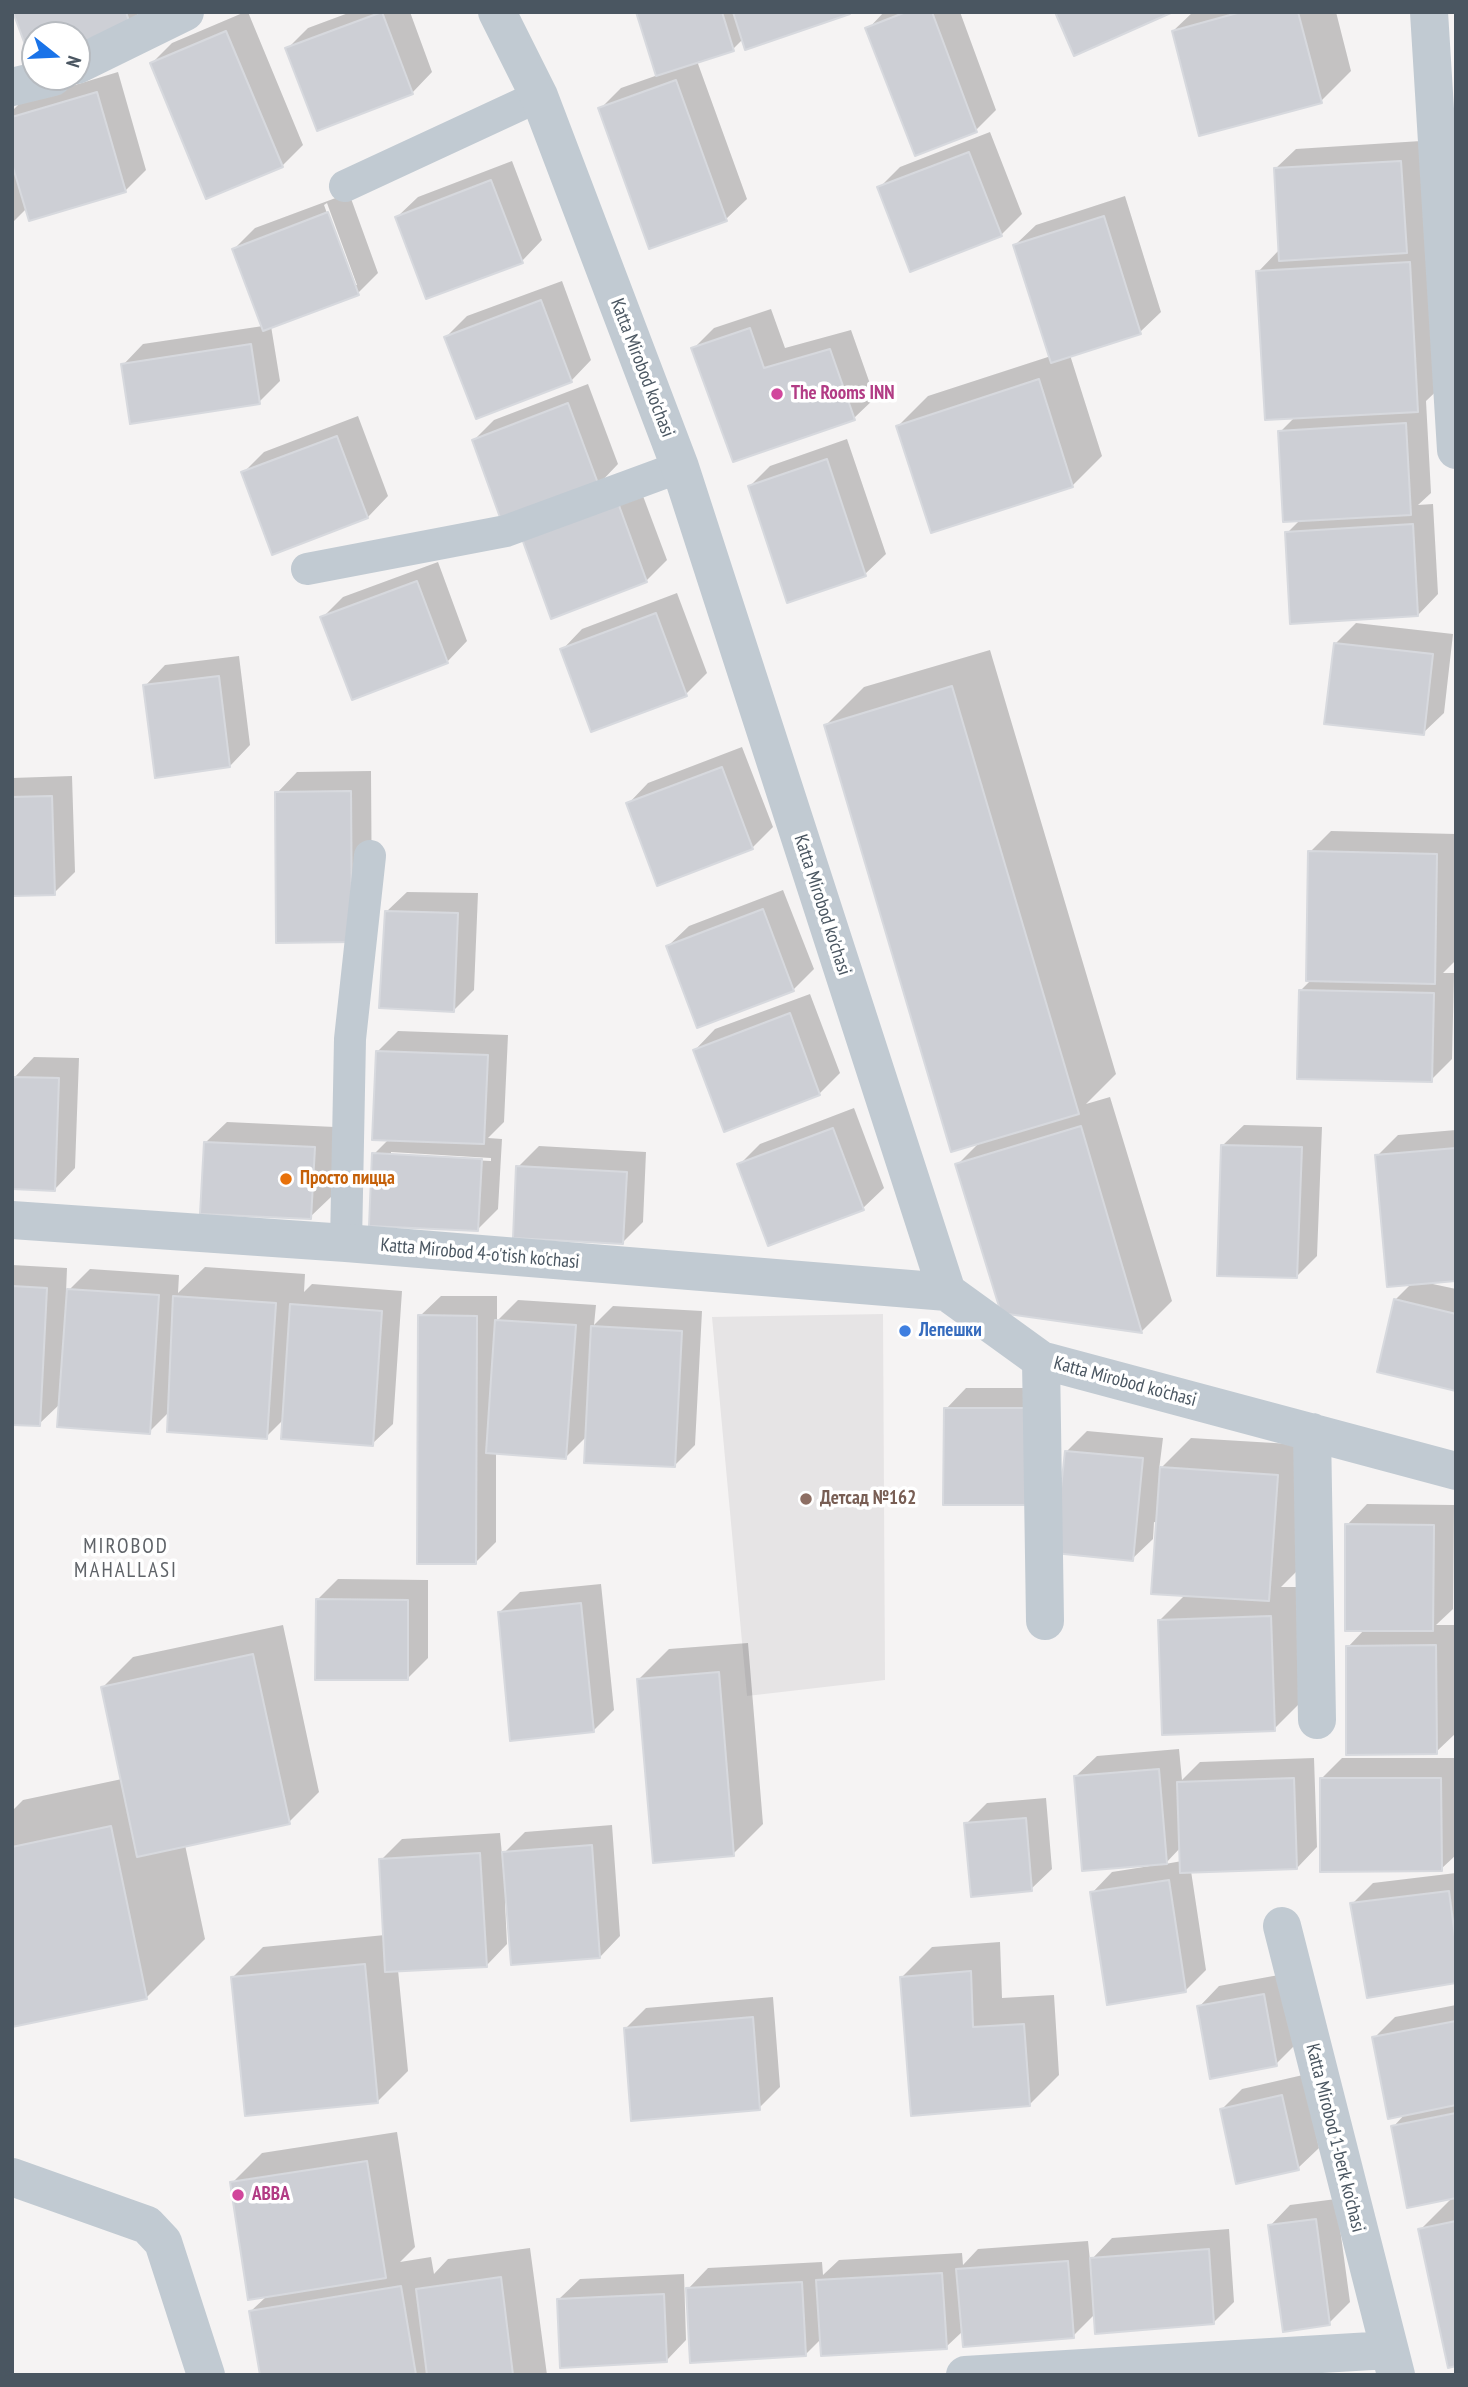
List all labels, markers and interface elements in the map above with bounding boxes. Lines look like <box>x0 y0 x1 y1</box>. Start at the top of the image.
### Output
north arrow <box>21 21 91 91</box>
text: N <box>61 53 87 70</box>
street label: Katta Mirobod ko'chasi <box>605 295 679 441</box>
place label: The Rooms INN <box>791 383 894 405</box>
marker: The Rooms INN <box>769 386 785 402</box>
street label: Katta Mirobod ko'chasi <box>788 832 856 978</box>
place label: Просто пицца <box>300 1168 395 1190</box>
marker: Просто пицца <box>278 1171 294 1187</box>
street label: Katta Mirobod 4-o'tish ko'chasi <box>380 1234 580 1274</box>
place label: Лепешки <box>919 1320 982 1342</box>
marker: Лепешки <box>897 1323 913 1339</box>
street label: Katta Mirobod ko'chasi <box>1051 1352 1199 1412</box>
place label: Детсад №162 <box>820 1488 916 1510</box>
marker: Детсад №162 <box>798 1491 814 1507</box>
district label: MIROBOD MAHALLASI <box>75 1534 177 1584</box>
street label: Katta Mirobod 1-berk ko'chasi <box>1301 2041 1369 2235</box>
place label: ABBA <box>252 2184 290 2206</box>
marker: ABBA <box>230 2187 246 2203</box>

